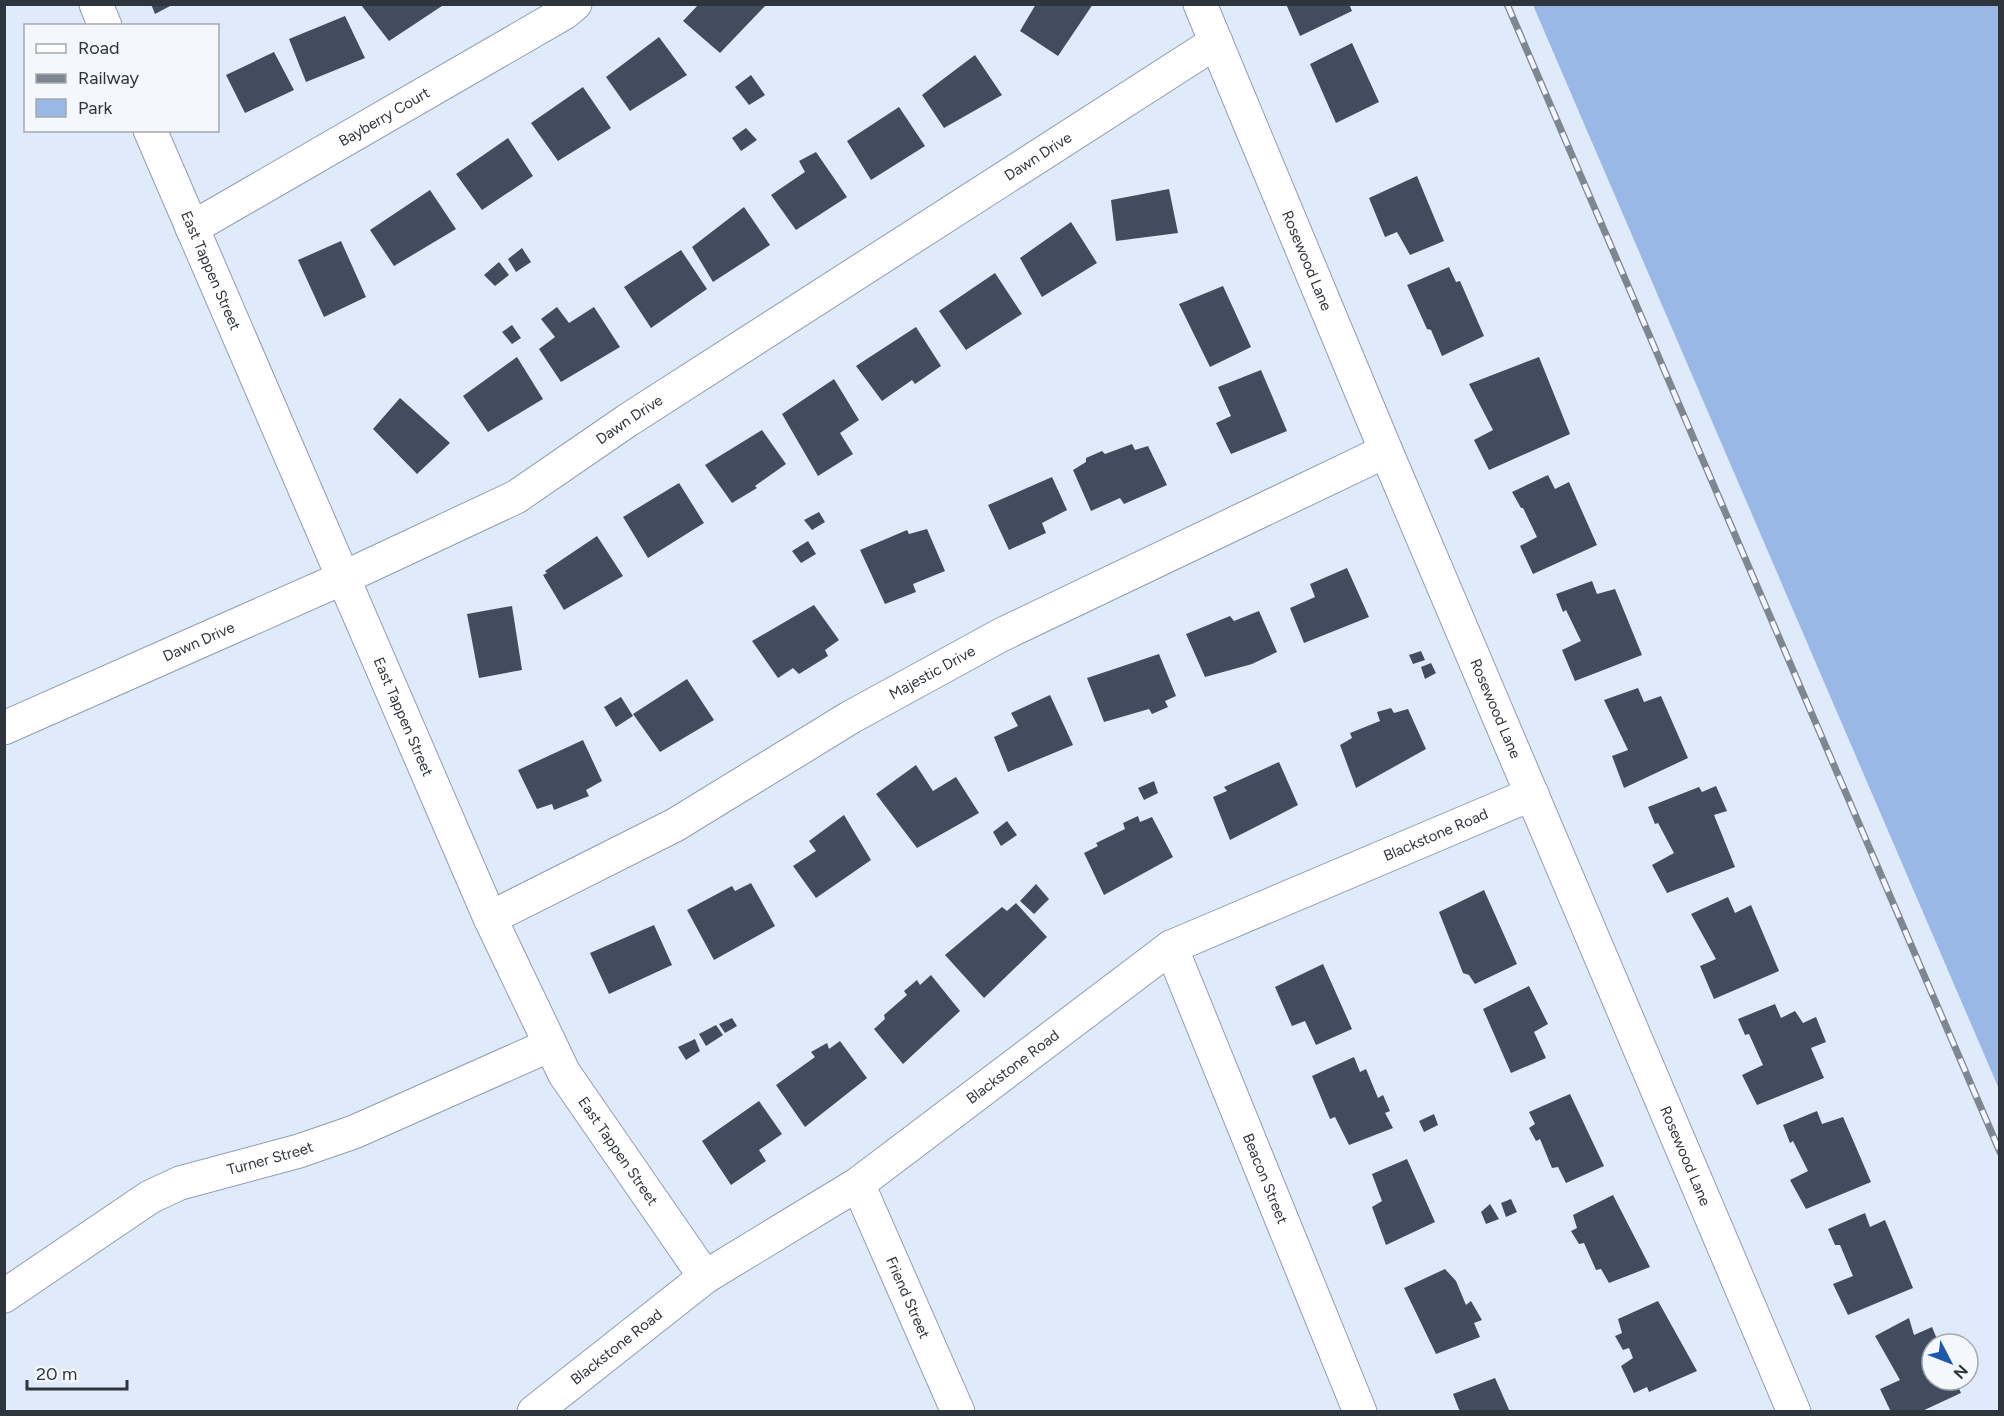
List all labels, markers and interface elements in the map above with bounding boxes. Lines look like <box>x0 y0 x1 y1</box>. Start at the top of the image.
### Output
legend <box>24 24 219 132</box>
text: Road <box>78 37 119 59</box>
text: Railway <box>78 67 140 89</box>
street label: Bayberry Court <box>336 83 433 150</box>
text: Park <box>78 97 113 119</box>
street label: Dawn Drive <box>1001 128 1075 185</box>
street label: East Tappen Street <box>177 208 244 333</box>
street label: Rosewood Lane <box>1278 208 1336 313</box>
street label: Dawn Drive <box>593 391 666 448</box>
street label: Dawn Drive <box>160 618 237 666</box>
street label: Majestic Drive <box>886 642 978 703</box>
street label: East Tappen Street <box>370 654 437 779</box>
street label: Rosewood Lane <box>1466 656 1524 761</box>
street label: Blackstone Road <box>1381 805 1491 865</box>
street label: Blackstone Road <box>963 1026 1063 1108</box>
street label: East Tappen Street <box>574 1093 662 1209</box>
street label: Rosewood Lane <box>1656 1103 1714 1209</box>
street label: Beacon Street <box>1239 1131 1292 1227</box>
street label: Turner Street <box>225 1138 316 1179</box>
street label: Friend Street <box>882 1254 934 1342</box>
street label: Blackstone Road <box>567 1305 666 1389</box>
north arrow <box>1920 1332 1980 1392</box>
scale bar <box>27 1353 128 1391</box>
text: N <box>1950 1361 1972 1383</box>
text: 20 m <box>36 1363 77 1385</box>

